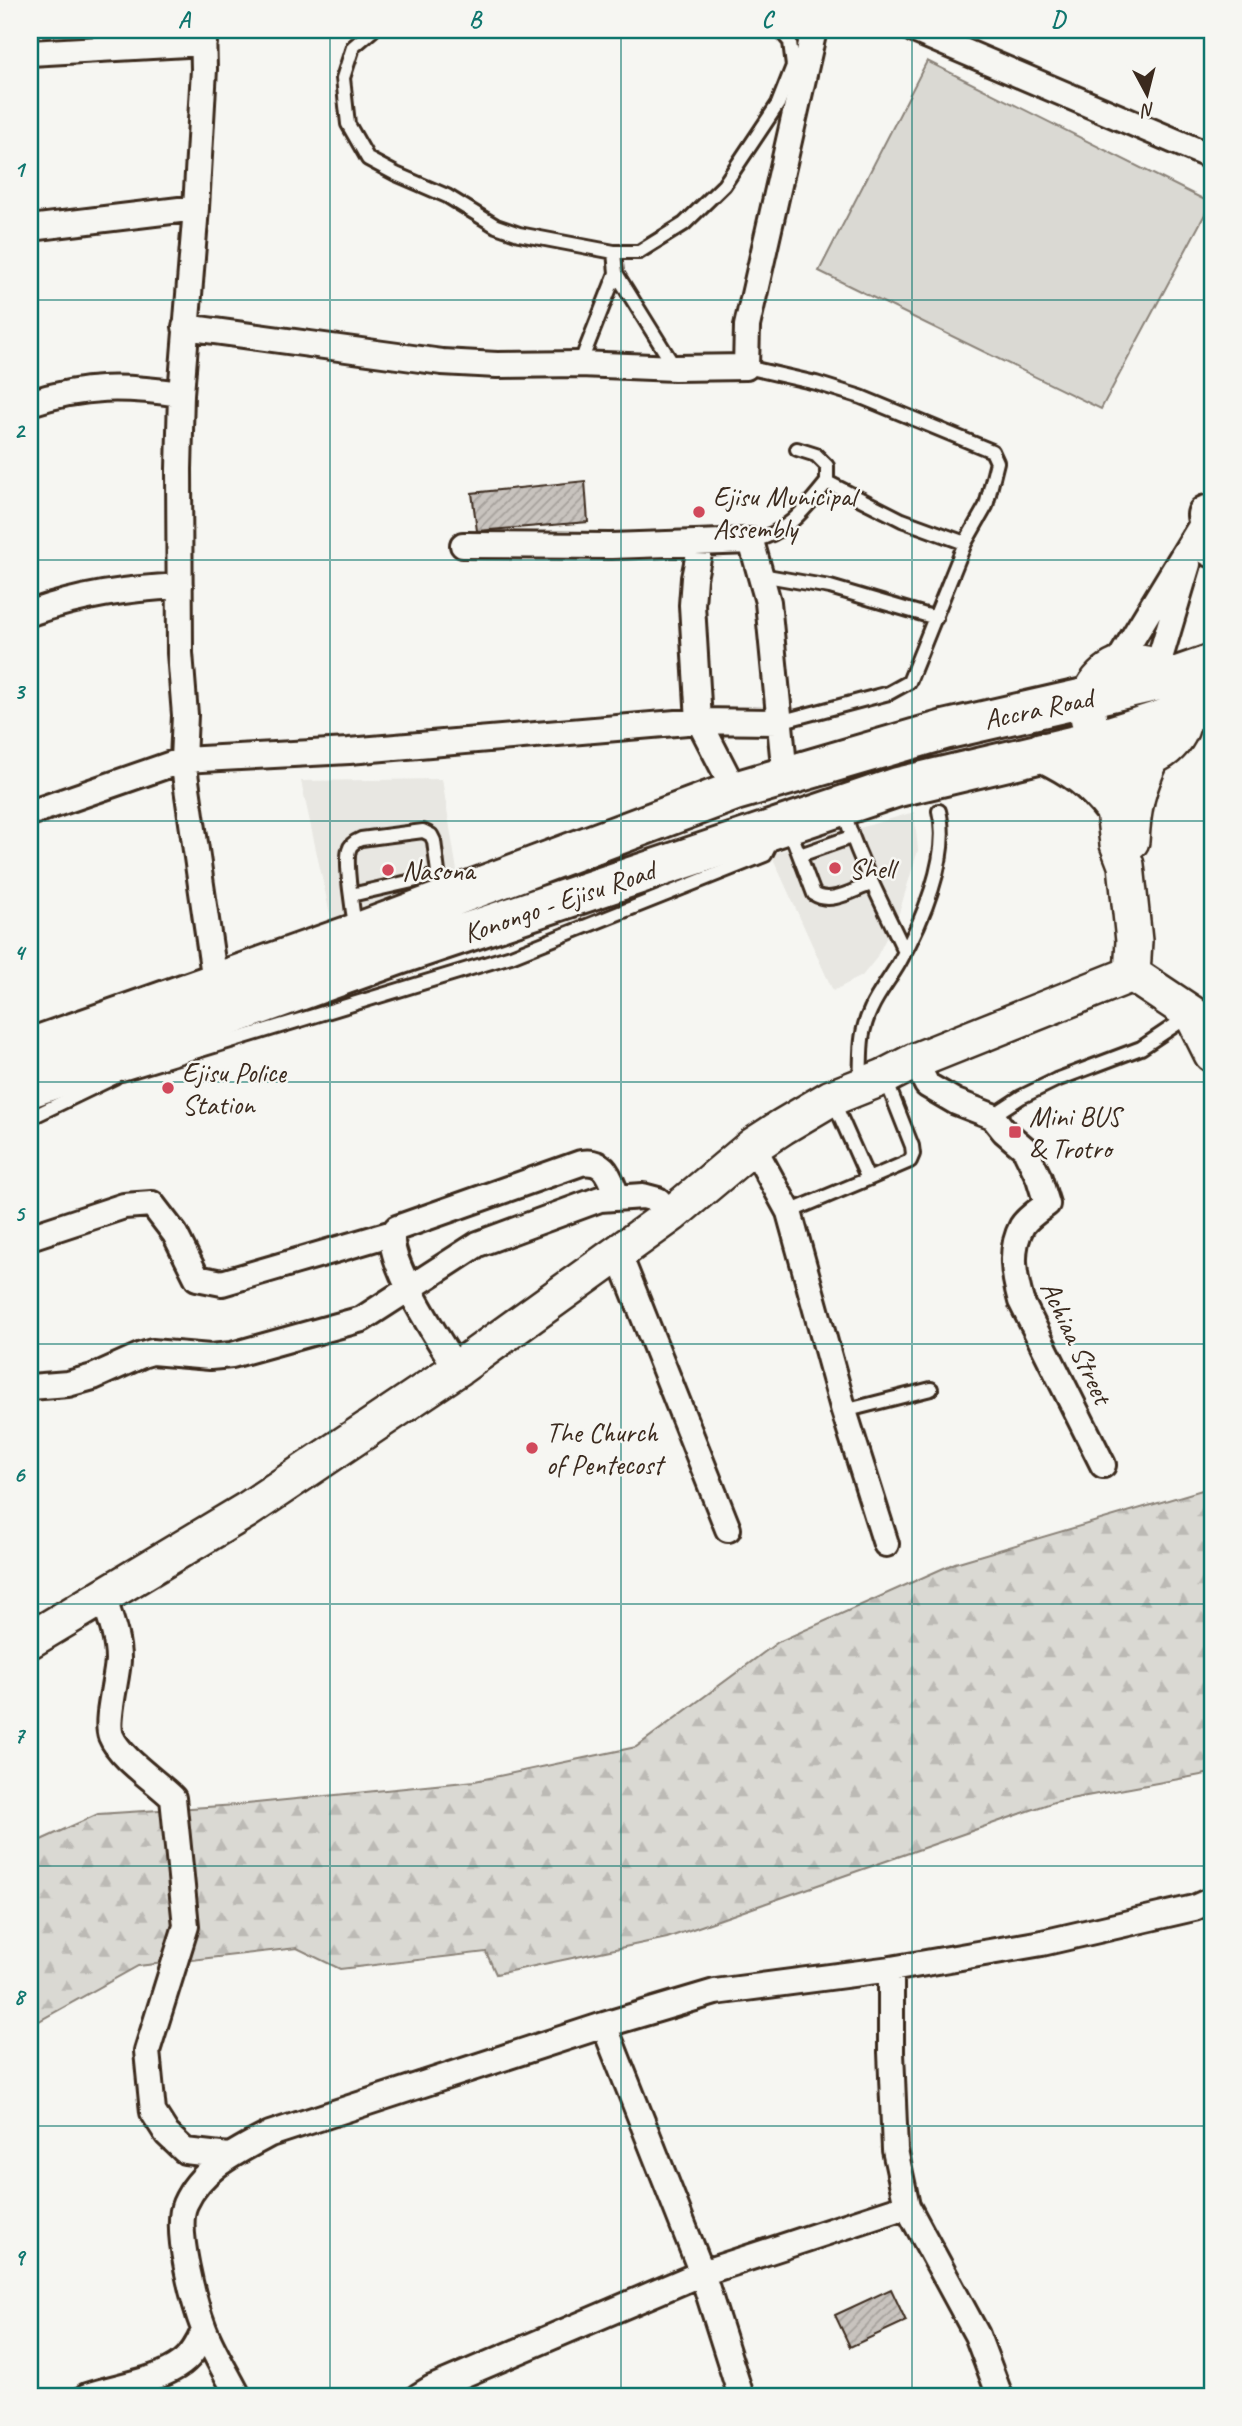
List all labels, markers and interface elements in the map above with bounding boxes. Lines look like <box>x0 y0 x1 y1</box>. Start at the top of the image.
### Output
text: A <box>178 5 192 34</box>
text: B <box>469 5 483 34</box>
text: C <box>762 5 776 34</box>
text: D <box>1051 5 1067 34</box>
north arrow <box>1112 60 1182 130</box>
text: N <box>1138 97 1156 123</box>
text: 1 <box>14 155 27 184</box>
text: 2 <box>14 416 27 445</box>
place label: Ejisu Municipal Assembly <box>713 479 861 546</box>
marker: Ejisu Municipal Assembly <box>691 504 707 520</box>
text: 3 <box>14 677 27 706</box>
street label: Accra Road <box>981 679 1099 737</box>
street label: Konongo - Ejisu Road <box>459 851 663 951</box>
place label: Shell <box>849 851 900 886</box>
place label: Nasona <box>402 853 477 888</box>
marker: Shell <box>827 860 843 876</box>
marker: Nasona <box>380 862 396 878</box>
text: 4 <box>14 938 27 967</box>
place label: Ejisu Police Station <box>182 1055 287 1122</box>
marker: Ejisu Police Station <box>160 1080 176 1096</box>
place label: Mini BUS & Trotro <box>1029 1099 1125 1166</box>
marker: Mini BUS & Trotro <box>1007 1124 1023 1140</box>
text: 5 <box>14 1199 26 1228</box>
street label: Achiaa Street <box>1033 1275 1121 1412</box>
place label: The Church of Pentecost <box>546 1415 666 1482</box>
marker: The Church of Pentecost <box>524 1440 540 1456</box>
text: 6 <box>14 1460 27 1489</box>
text: 7 <box>14 1721 27 1750</box>
text: 8 <box>14 1982 27 2011</box>
text: 9 <box>14 2243 27 2272</box>

